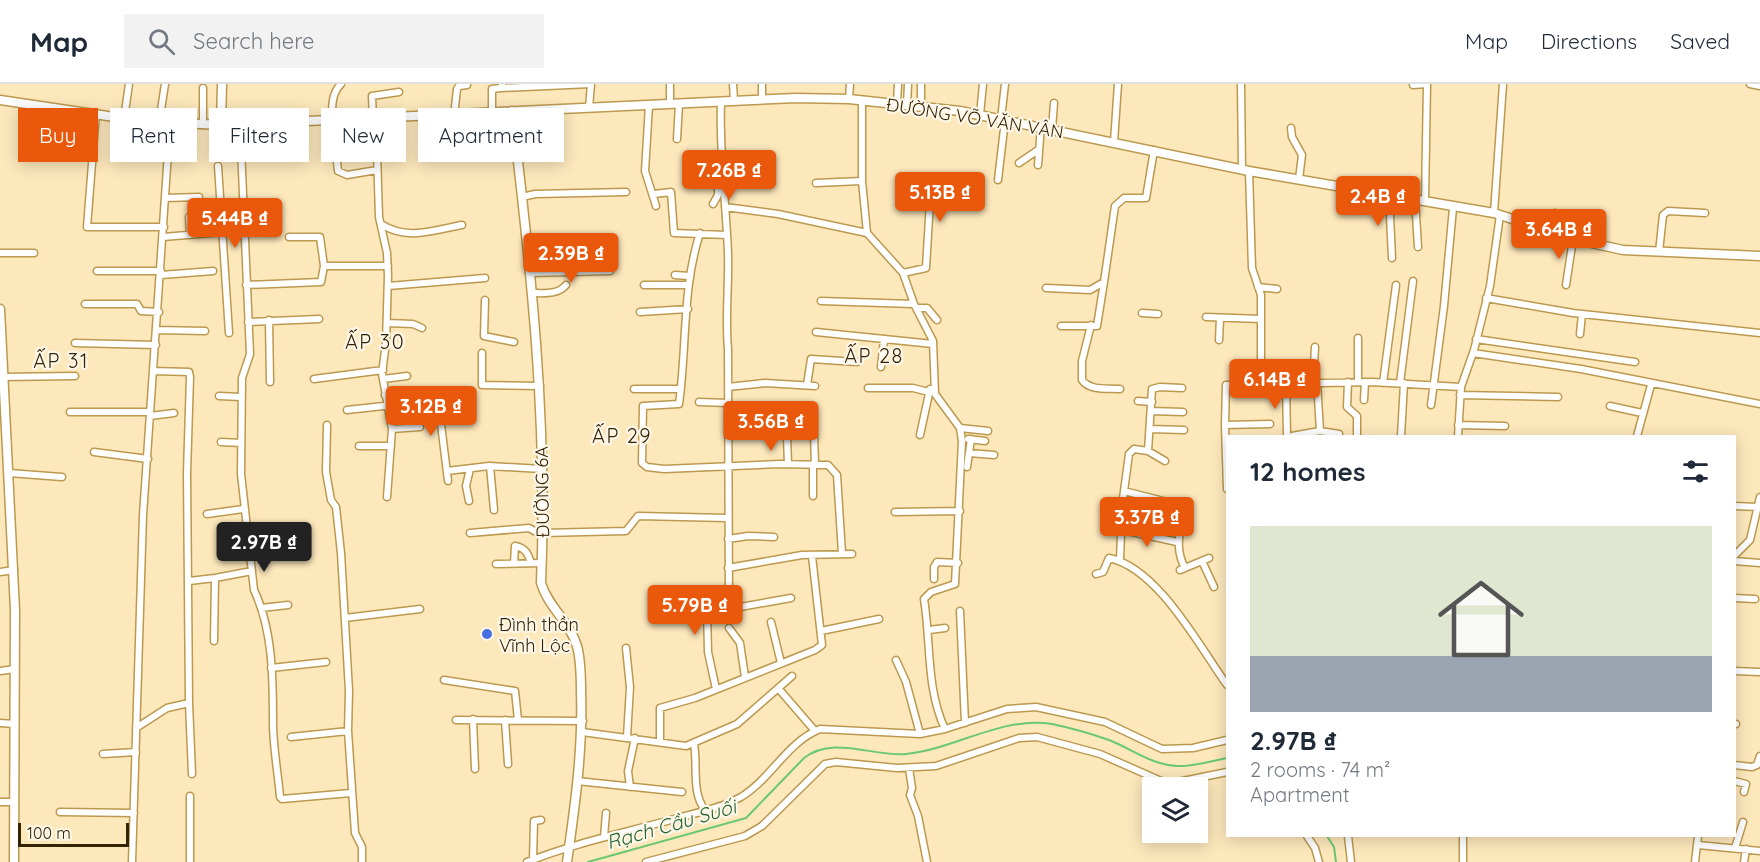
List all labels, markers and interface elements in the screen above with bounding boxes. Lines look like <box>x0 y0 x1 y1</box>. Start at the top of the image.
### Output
search box <box>124 14 544 68</box>
text: Map <box>30 24 88 59</box>
icon: search <box>145 25 178 58</box>
text: Search here <box>193 27 315 55</box>
text: Map <box>1465 28 1508 54</box>
text: Directions <box>1541 28 1637 54</box>
text: Saved <box>1670 28 1730 54</box>
street label: ĐƯỜNG VÕ VĂN VÂN <box>885 93 1065 143</box>
chip: Buy <box>18 108 98 162</box>
chip: Rent <box>110 108 197 162</box>
chip: Filters <box>209 108 309 162</box>
chip: New <box>321 108 406 162</box>
chip: Apartment <box>418 108 564 162</box>
pin: 7.26B ₫ <box>674 150 784 201</box>
text: 7.26B ₫ <box>696 157 762 182</box>
pin: 5.13B ₫ <box>885 172 995 223</box>
pin: 2.4B ₫ <box>1329 176 1427 227</box>
text: 5.13B ₫ <box>909 179 971 204</box>
text: 2.4B ₫ <box>1350 183 1406 208</box>
pin: 5.44B ₫ <box>180 198 290 249</box>
text: 5.44B ₫ <box>201 205 269 230</box>
pin: 3.64B ₫ <box>1504 209 1614 260</box>
text: 3.64B ₫ <box>1525 216 1593 241</box>
pin: 2.39B ₫ <box>516 233 626 284</box>
text: 2.39B ₫ <box>537 240 605 265</box>
district label: ẤP 30 <box>345 329 405 354</box>
district label: ẤP 28 <box>844 343 904 368</box>
district label: ẤP 31 <box>33 348 89 373</box>
pin: 6.14B ₫ <box>1220 359 1330 410</box>
text: 6.14B ₫ <box>1243 366 1307 391</box>
pin: 3.12B ₫ <box>376 386 486 437</box>
text: 3.12B ₫ <box>400 393 462 418</box>
pin: 3.56B ₫ <box>716 401 826 452</box>
text: 3.56B ₫ <box>737 408 805 433</box>
district label: ẤP 29 <box>592 423 652 448</box>
street label: ĐƯỜNG 6A <box>530 446 554 538</box>
text: 12 homes <box>1250 455 1366 488</box>
icon: filters <box>1679 455 1712 488</box>
pin: 3.37B ₫ <box>1092 497 1202 548</box>
text: 3.37B ₫ <box>1114 504 1180 529</box>
pin: 2.97B ₫ <box>209 522 319 573</box>
text: 2.97B ₫ <box>231 529 297 554</box>
icon: home <box>1427 565 1535 673</box>
pin: 5.79B ₫ <box>640 585 750 636</box>
text: 5.79B ₫ <box>662 592 728 617</box>
place label: Đình thần Vĩnh Lộc <box>499 613 579 657</box>
marker: Đình thần Vĩnh Lộc <box>480 627 494 641</box>
text: 2.97B ₫ <box>1250 724 1337 757</box>
text: 2 rooms · 74 m² <box>1250 757 1390 782</box>
map controls <box>1142 777 1208 843</box>
button: layers <box>1142 777 1208 843</box>
text: Apartment <box>1250 782 1350 807</box>
water label: Rạch Cầu Suối <box>603 793 741 854</box>
scale bar <box>18 820 129 848</box>
text: 100 m <box>27 823 71 843</box>

